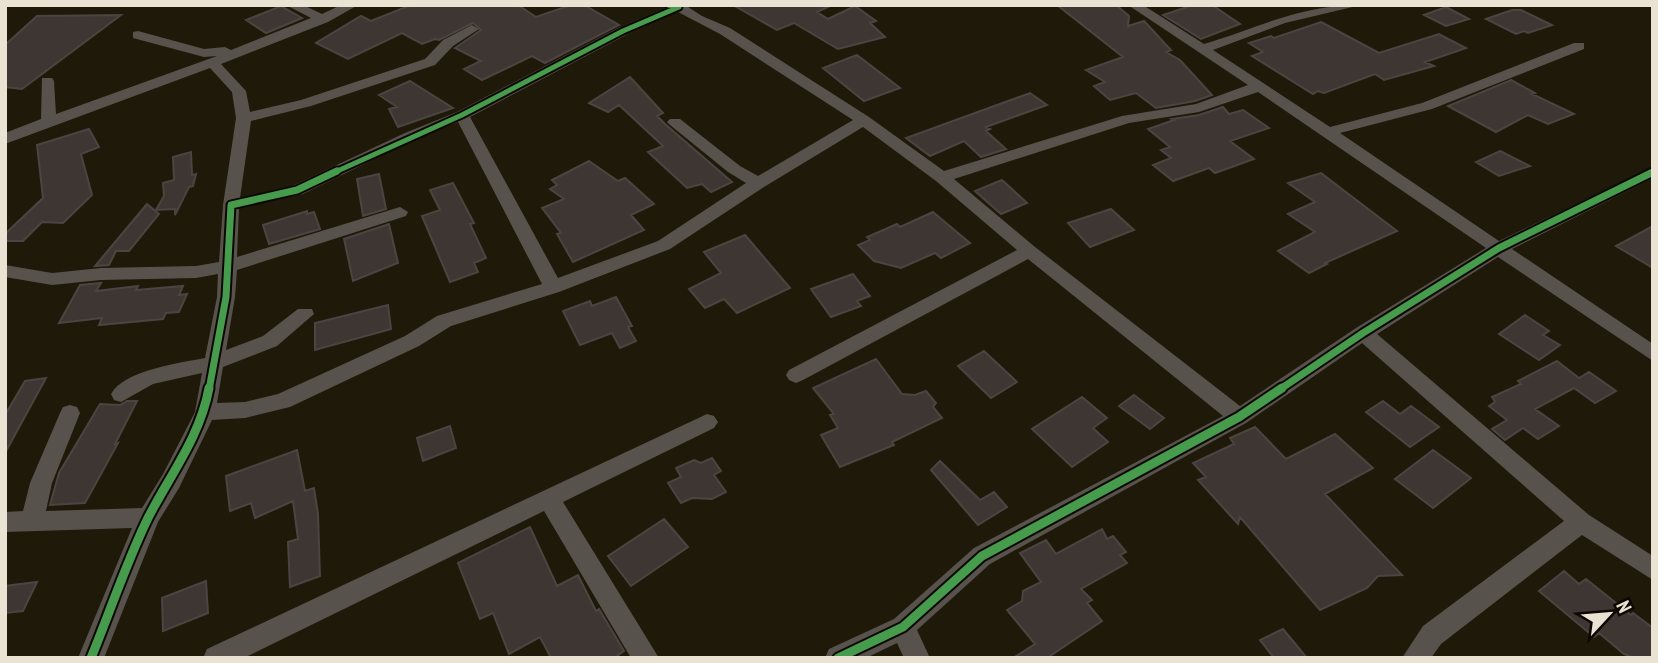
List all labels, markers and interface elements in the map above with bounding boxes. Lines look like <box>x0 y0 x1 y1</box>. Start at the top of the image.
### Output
north arrow <box>1574 579 1644 649</box>
text: N <box>1611 597 1637 616</box>

